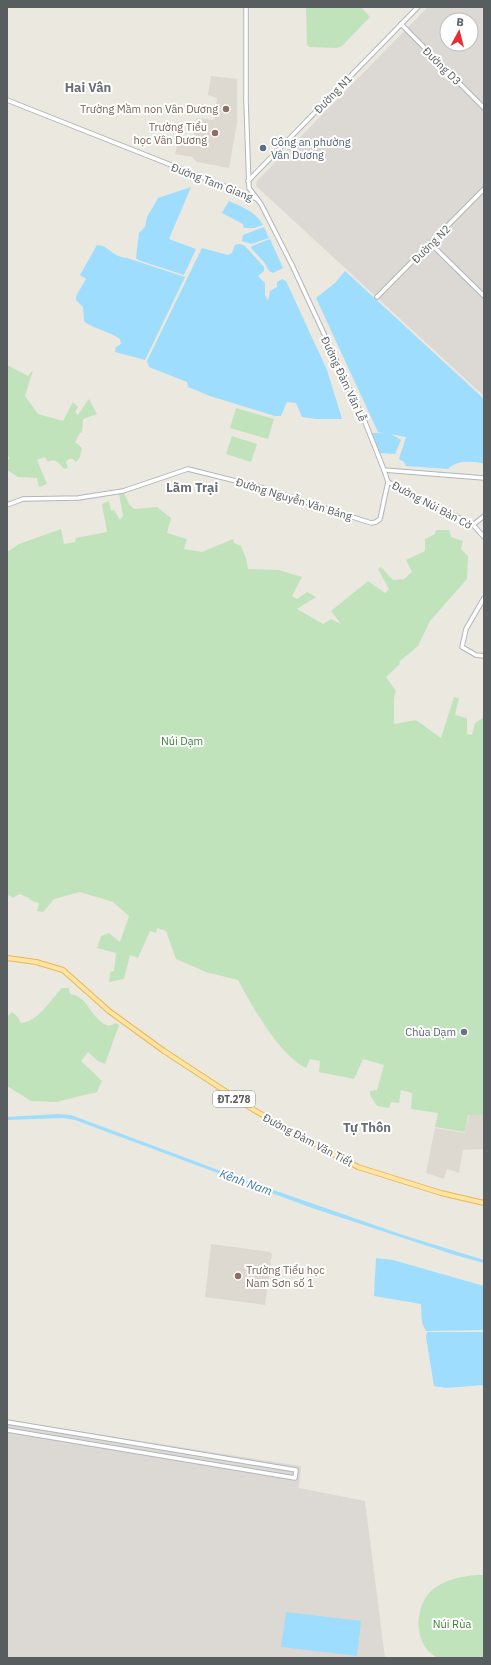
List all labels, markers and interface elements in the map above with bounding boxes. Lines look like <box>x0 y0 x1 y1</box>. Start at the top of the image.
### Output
north arrow <box>439 12 479 52</box>
text: B <box>456 15 465 29</box>
street label: Đường D3 <box>420 44 464 88</box>
street label: Đường N1 <box>311 71 355 116</box>
district label: Hai Vân <box>65 79 111 96</box>
place label: Trường Mầm non Vân Dương <box>80 102 218 116</box>
marker: Trường Mầm non Vân Dương <box>221 104 231 114</box>
place label: Trường Tiểu học Vân Dương <box>134 120 207 147</box>
marker: Trường Tiểu học Vân Dương <box>210 128 220 138</box>
place label: Công an phường Vân Dương <box>271 135 351 162</box>
marker: Công an phường Vân Dương <box>258 143 268 153</box>
street label: Đường Tam Giang <box>169 160 255 204</box>
street label: Đường N2 <box>409 222 453 266</box>
street label: Đường Đàm Văn Lễ <box>318 334 370 424</box>
street label: Đường Nguyễn Văn Bảng <box>234 475 354 523</box>
street label: Đường Núi Bàn Cờ <box>390 478 474 532</box>
district label: Lãm Trại <box>166 479 218 496</box>
park label: Núi Dạm <box>161 734 203 748</box>
place label: Chùa Dạm <box>405 1025 456 1039</box>
marker: Chùa Dạm <box>459 1027 469 1037</box>
road number: ĐT.278 <box>213 1091 255 1107</box>
street label: Đường Đàm Văn Tiết <box>261 1110 356 1170</box>
district label: Tự Thôn <box>343 1119 391 1136</box>
water label: Kênh Nam <box>218 1166 274 1198</box>
place label: Trường Tiểu học Nam Sơn số 1 <box>246 1263 325 1290</box>
marker: Trường Tiểu học Nam Sơn số 1 <box>233 1271 243 1281</box>
park label: Núi Rùa <box>433 1617 471 1631</box>

